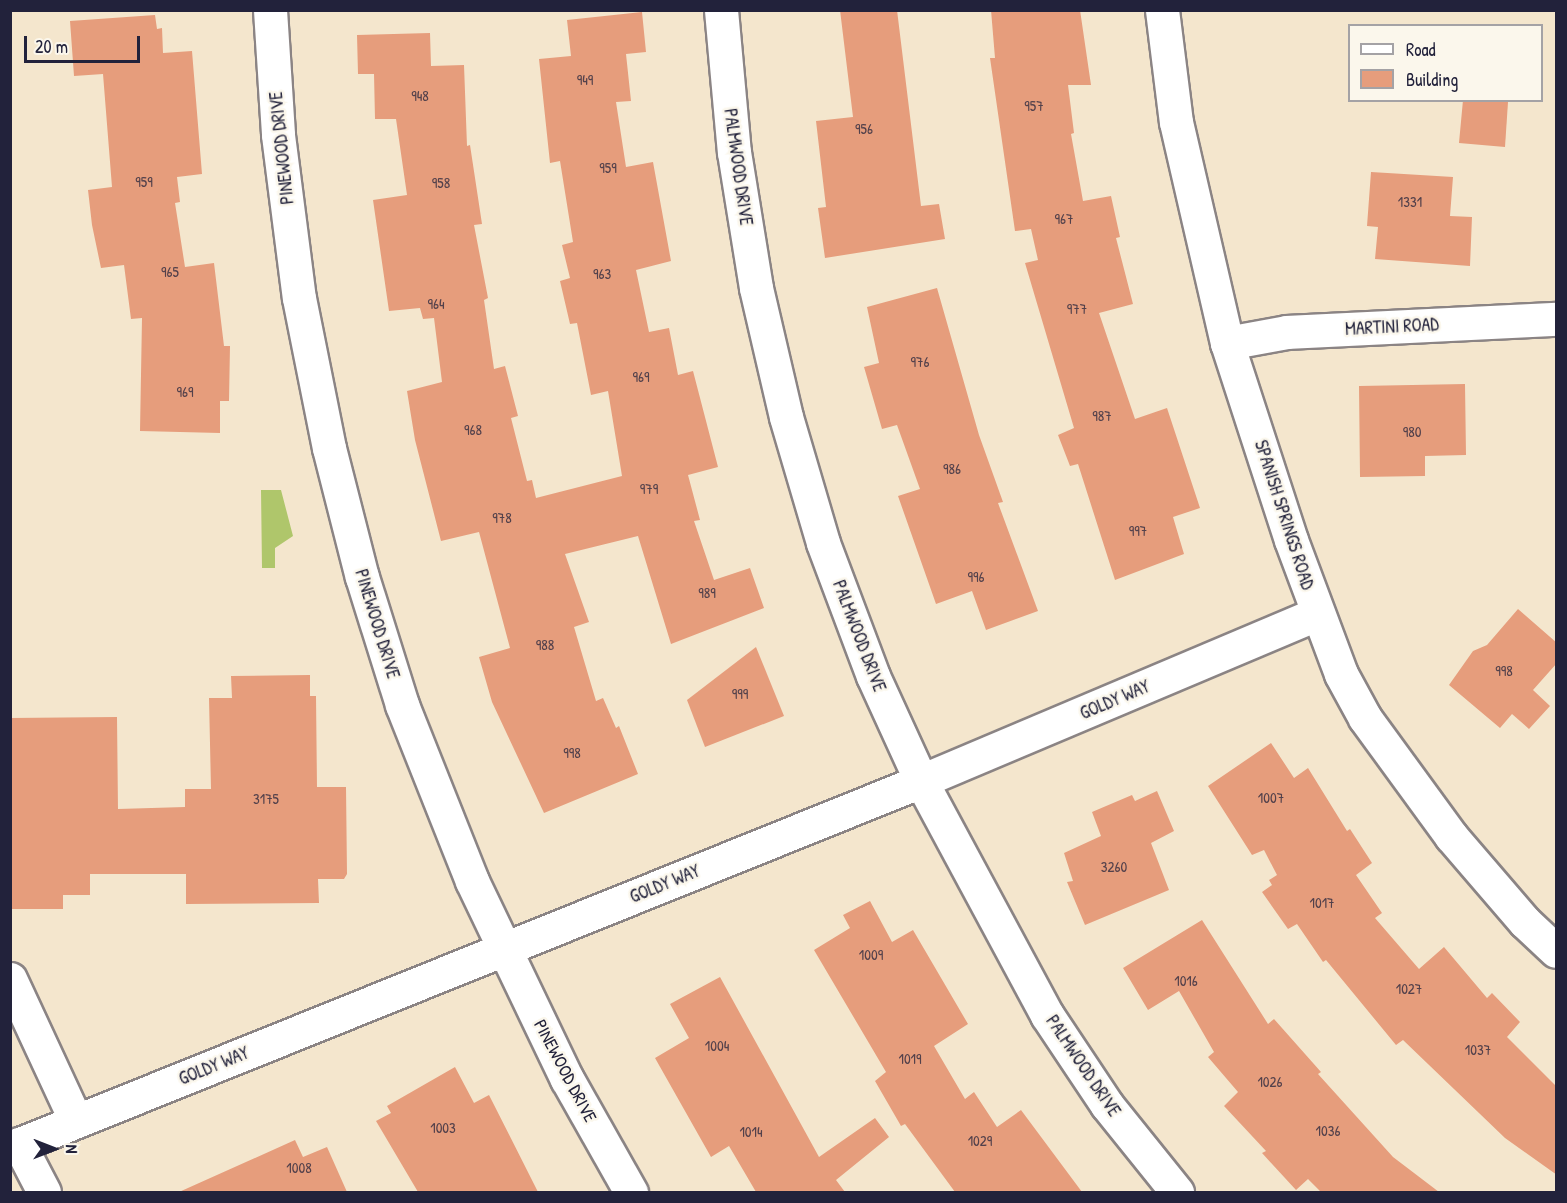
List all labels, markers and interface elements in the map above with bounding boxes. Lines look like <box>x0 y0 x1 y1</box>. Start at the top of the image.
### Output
scale bar <box>27 24 142 62</box>
legend <box>1348 24 1543 102</box>
text: 20 m <box>35 34 68 59</box>
text: Road <box>1406 37 1436 62</box>
text: Building <box>1406 67 1458 92</box>
house number: 949 <box>577 71 593 89</box>
house number: 948 <box>411 87 429 105</box>
street label: PINEWOOD DRIVE <box>265 91 299 205</box>
house number: 957 <box>1024 97 1044 115</box>
street label: PALMWOOD DRIVE <box>719 107 757 227</box>
house number: 956 <box>855 120 873 138</box>
house number: 959 <box>599 159 617 177</box>
house number: 959 <box>135 173 153 191</box>
house number: 958 <box>432 174 450 192</box>
house number: 1331 <box>1398 193 1422 211</box>
house number: 967 <box>1055 210 1073 228</box>
house number: 965 <box>161 263 179 281</box>
house number: 963 <box>593 265 611 283</box>
house number: 964 <box>427 295 445 313</box>
house number: 977 <box>1067 300 1087 318</box>
street label: MARTINI ROAD <box>1345 314 1439 340</box>
house number: 976 <box>911 353 929 371</box>
house number: 969 <box>633 368 649 386</box>
house number: 969 <box>177 383 193 401</box>
house number: 987 <box>1092 407 1112 425</box>
house number: 968 <box>464 421 482 439</box>
house number: 980 <box>1403 423 1421 441</box>
street label: SPANISH SPRINGS ROAD <box>1250 438 1318 592</box>
house number: 986 <box>943 460 961 478</box>
house number: 979 <box>640 480 658 498</box>
house number: 978 <box>492 509 512 527</box>
house number: 997 <box>1129 522 1147 540</box>
street label: PINEWOOD DRIVE <box>350 567 404 681</box>
house number: 996 <box>968 568 984 586</box>
street label: PALMWOOD DRIVE <box>828 577 890 695</box>
house number: 989 <box>698 584 716 602</box>
house number: 988 <box>536 636 554 654</box>
house number: 998 <box>1495 662 1513 680</box>
street label: GOLDY WAY <box>1077 676 1153 724</box>
house number: 999 <box>732 685 748 703</box>
house number: 998 <box>563 744 581 762</box>
house number: 1007 <box>1258 789 1284 807</box>
house number: 3175 <box>253 790 279 808</box>
house number: 3260 <box>1101 858 1127 876</box>
street label: GOLDY WAY <box>627 860 703 908</box>
house number: 1017 <box>1309 894 1335 912</box>
house number: 1009 <box>859 946 883 964</box>
house number: 1016 <box>1174 972 1198 990</box>
house number: 1027 <box>1396 980 1422 998</box>
street label: PALMWOOD DRIVE <box>1041 1011 1125 1121</box>
street label: PINEWOOD DRIVE <box>529 1016 601 1126</box>
house number: 1004 <box>705 1037 729 1055</box>
house number: 1037 <box>1465 1041 1491 1059</box>
street label: GOLDY WAY <box>176 1042 252 1090</box>
house number: 1019 <box>898 1050 922 1068</box>
house number: 1026 <box>1257 1073 1283 1091</box>
north arrow <box>24 1119 84 1179</box>
house number: 1003 <box>430 1119 456 1137</box>
house number: 1036 <box>1316 1122 1340 1140</box>
house number: 1014 <box>739 1123 763 1141</box>
house number: 1029 <box>968 1132 992 1150</box>
text: N <box>61 1145 83 1153</box>
house number: 1008 <box>286 1159 312 1177</box>

